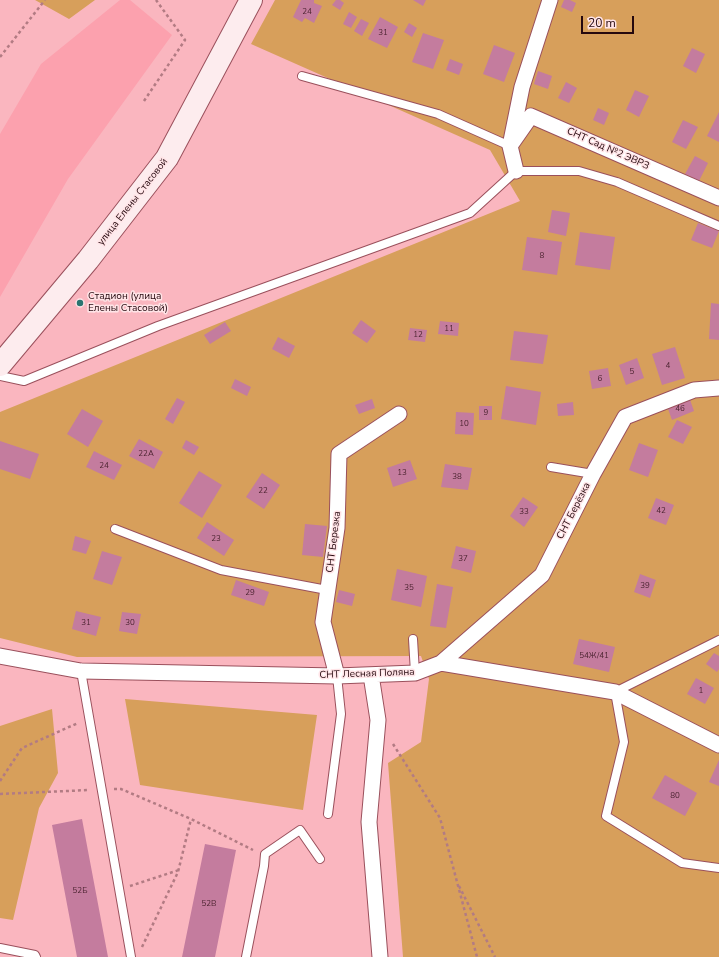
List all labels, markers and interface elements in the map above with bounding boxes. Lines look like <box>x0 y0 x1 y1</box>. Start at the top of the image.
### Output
house number: 24 <box>302 7 312 17</box>
scale bar <box>583 8 636 34</box>
text: 20 m <box>588 15 616 31</box>
house number: 31 <box>378 28 388 38</box>
street label: СНТ Сад №2 ЭВРЗ <box>565 125 651 173</box>
street label: улица Елены Стасовой <box>95 156 171 248</box>
house number: 8 <box>540 251 544 261</box>
place label: Стадион (улица Елены Стасовой) <box>88 291 168 314</box>
marker: Стадион (улица Елены Стасовой) <box>75 298 85 308</box>
house number: 11 <box>444 324 454 334</box>
house number: 12 <box>413 330 423 340</box>
house number: 4 <box>666 361 670 371</box>
house number: 5 <box>630 367 634 377</box>
house number: 6 <box>598 374 602 384</box>
house number: 46 <box>675 404 685 414</box>
house number: 9 <box>484 408 488 418</box>
house number: 10 <box>459 419 469 429</box>
house number: 22А <box>138 449 154 459</box>
house number: 24 <box>99 461 109 471</box>
house number: 13 <box>397 468 407 478</box>
house number: 38 <box>452 472 462 482</box>
street label: СНТ Берёзка <box>555 481 593 541</box>
house number: 22 <box>258 486 268 496</box>
house number: 42 <box>656 506 666 516</box>
house number: 33 <box>519 507 529 517</box>
street label: СНТ Березка <box>324 511 344 573</box>
house number: 23 <box>211 534 221 544</box>
house number: 37 <box>458 554 468 564</box>
house number: 39 <box>640 581 650 591</box>
house number: 35 <box>404 583 414 593</box>
house number: 29 <box>245 588 255 598</box>
house number: 31 <box>81 618 91 628</box>
house number: 30 <box>125 618 135 628</box>
house number: 54Ж/41 <box>579 651 609 661</box>
street label: СНТ Лесная Поляна <box>319 666 415 682</box>
house number: 1 <box>699 686 703 696</box>
house number: 80 <box>670 791 680 801</box>
house number: 52Б <box>73 886 87 896</box>
house number: 52В <box>201 899 217 909</box>

